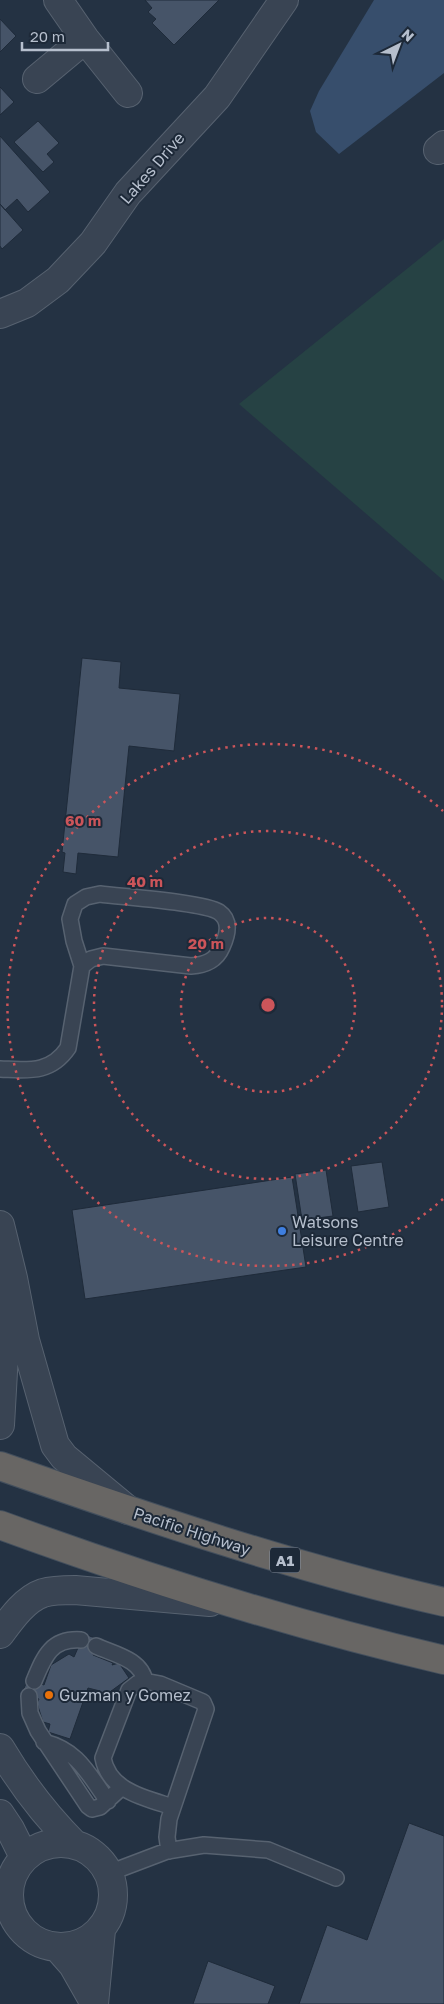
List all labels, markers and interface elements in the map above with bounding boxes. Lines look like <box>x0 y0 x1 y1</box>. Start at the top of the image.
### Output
scale bar <box>22 20 109 52</box>
north arrow <box>374 20 424 70</box>
text: N <box>398 25 418 45</box>
text: 20 m <box>30 27 65 45</box>
street label: Lakes Drive <box>115 128 189 208</box>
text: 60 m <box>65 811 101 829</box>
text: 40 m <box>127 872 163 890</box>
text: 20 m <box>188 934 224 952</box>
centre of rings <box>259 996 277 1014</box>
place label: Watsons Leisure Centre <box>292 1212 404 1250</box>
marker: Watsons Leisure Centre <box>276 1225 288 1237</box>
street label: Pacific Highway <box>131 1503 253 1559</box>
road number: A1 <box>270 1548 300 1572</box>
place label: Guzman y Gomez <box>59 1685 191 1705</box>
marker: Guzman y Gomez <box>43 1689 55 1701</box>

